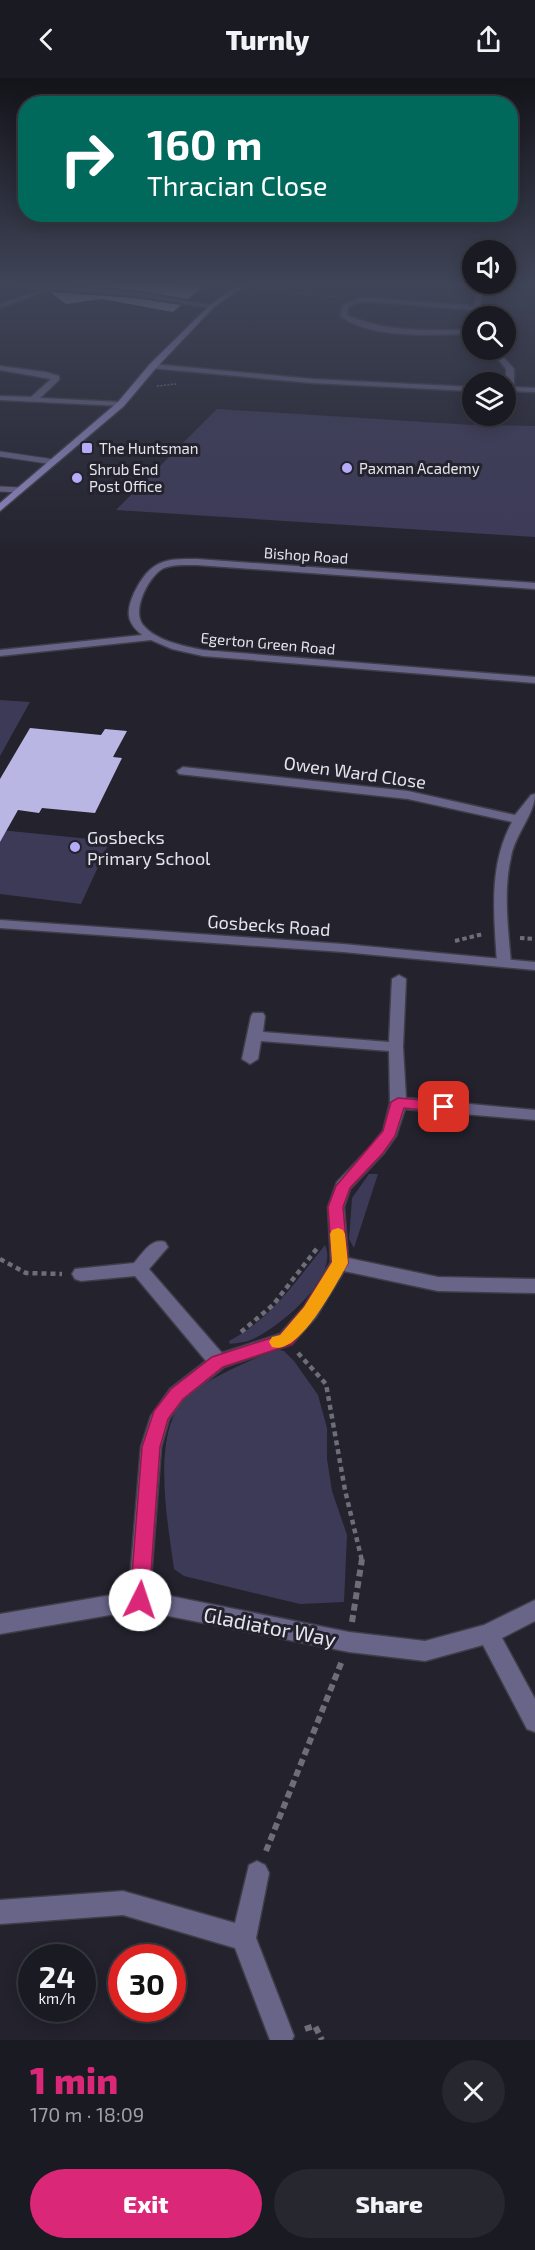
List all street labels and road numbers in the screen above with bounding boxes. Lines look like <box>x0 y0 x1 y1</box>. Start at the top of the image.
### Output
street label: Bishop Road <box>263 543 349 567</box>
street label: Egerton Green Road <box>200 628 336 658</box>
street label: Owen Ward Close <box>282 751 428 793</box>
street label: Gosbecks Road <box>207 910 331 940</box>
street label: Gladiator Way <box>202 1601 338 1651</box>

